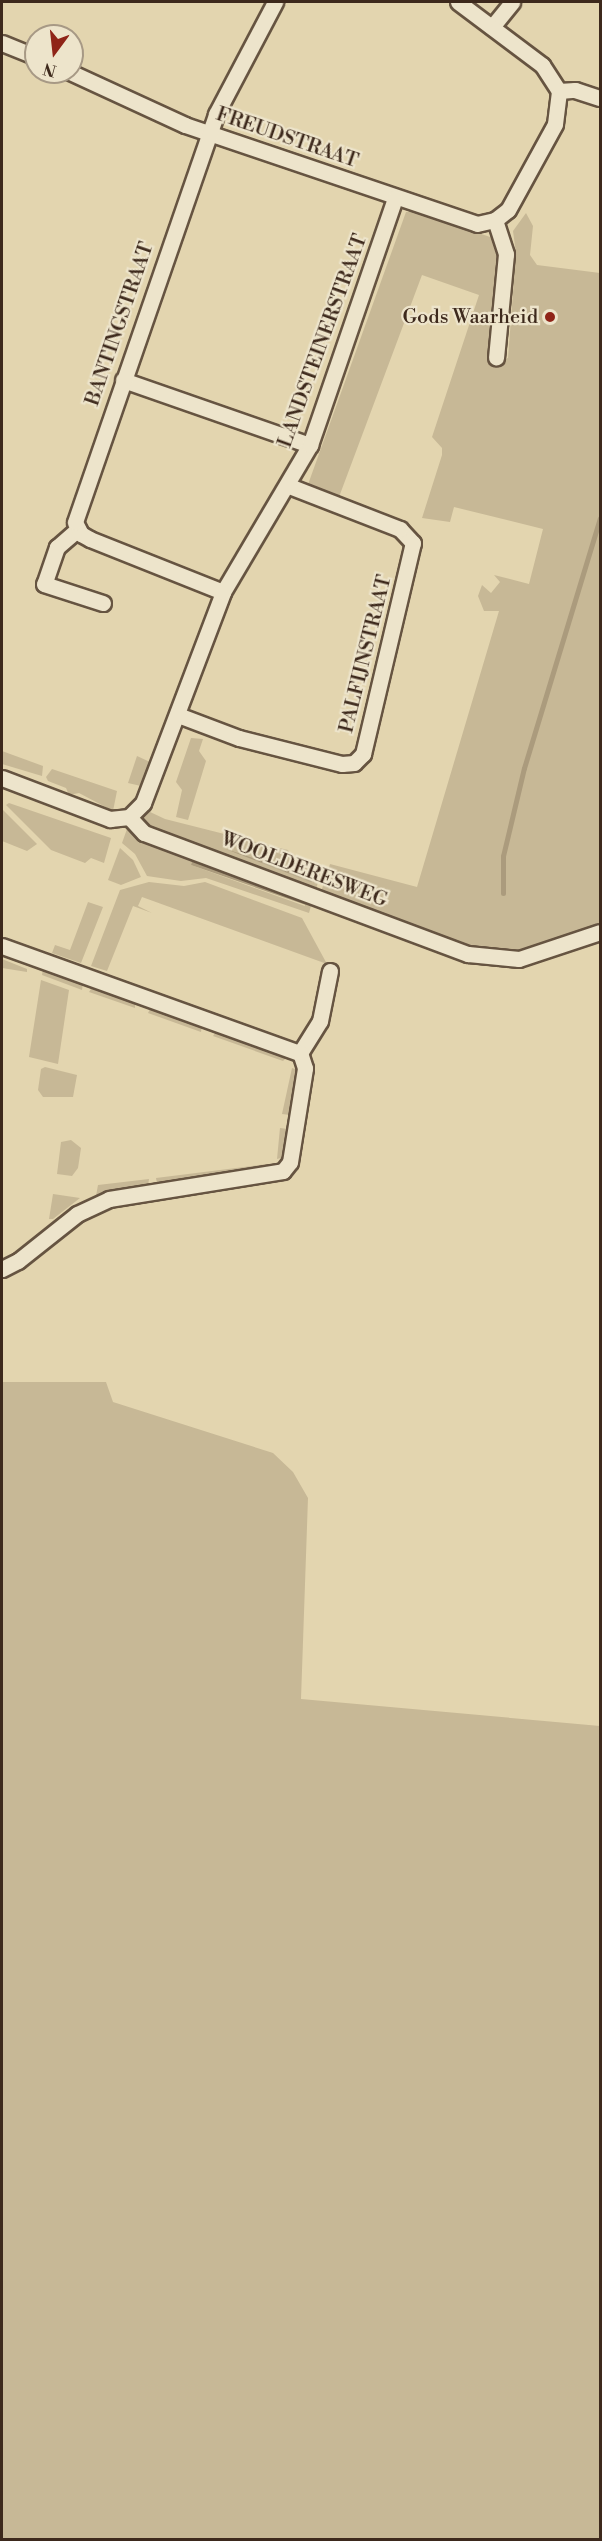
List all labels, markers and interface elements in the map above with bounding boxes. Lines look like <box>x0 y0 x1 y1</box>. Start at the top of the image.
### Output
north arrow <box>24 24 84 84</box>
text: N <box>41 58 59 81</box>
street label: FREUDSTRAAT <box>213 102 361 174</box>
street label: LANDSTEINERSTRAAT <box>273 231 373 451</box>
street label: BANTINGSTRAAT <box>81 239 159 409</box>
place label: Gods Waarheid <box>402 305 538 329</box>
marker: Gods Waarheid <box>543 310 557 324</box>
street label: PALFIJNSTRAAT <box>335 573 397 735</box>
street label: WOOLDERESWEG <box>217 827 391 913</box>

